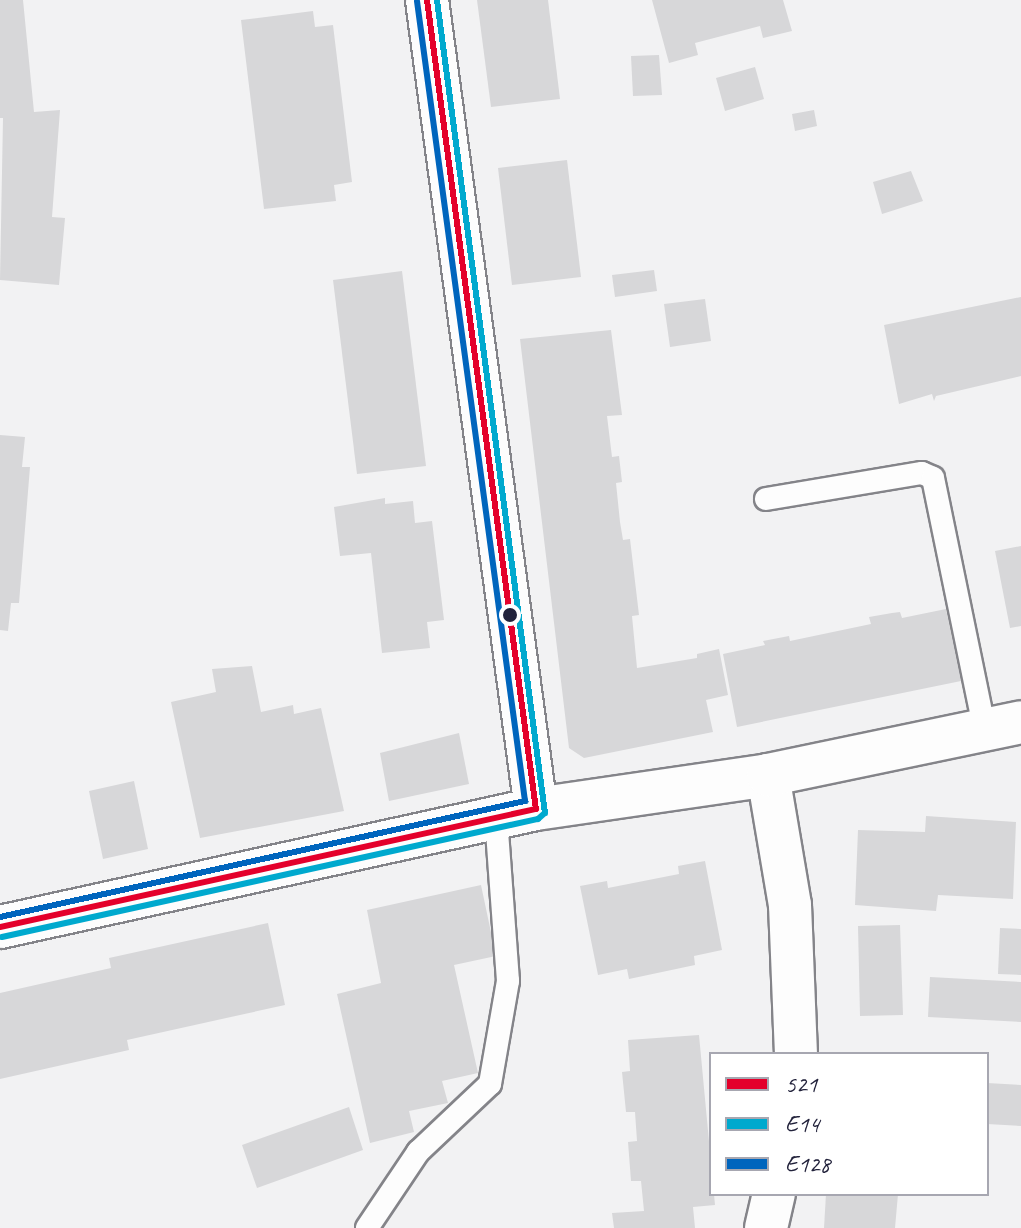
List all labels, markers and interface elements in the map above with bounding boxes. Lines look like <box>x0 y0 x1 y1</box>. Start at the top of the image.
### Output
unlabelled marker <box>502 607 518 623</box>
legend <box>709 1052 989 1196</box>
text: 521 <box>785 1069 817 1099</box>
text: E14 <box>785 1109 819 1139</box>
text: E128 <box>785 1149 830 1179</box>

